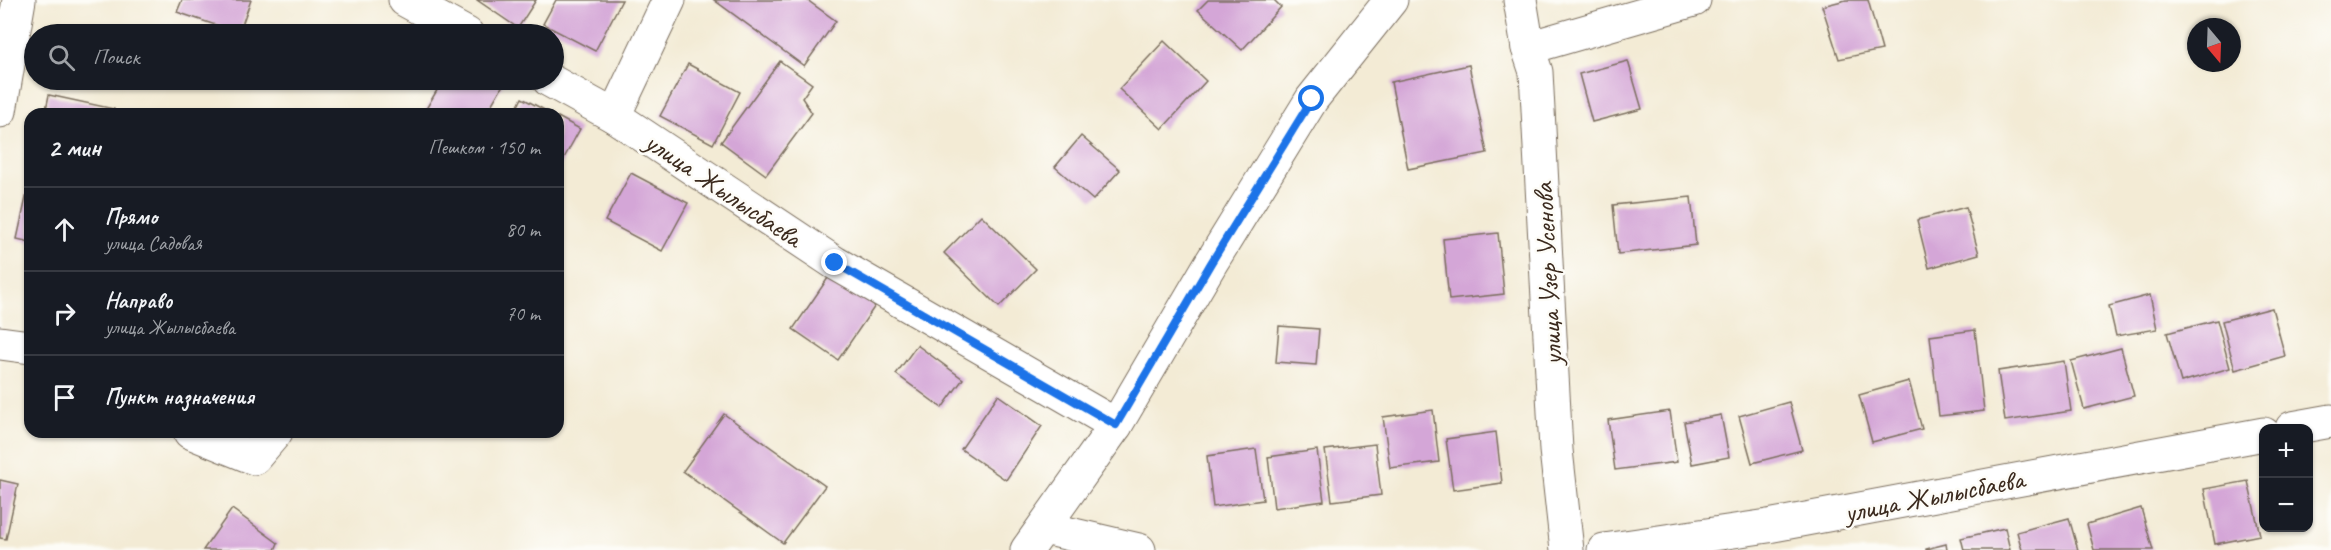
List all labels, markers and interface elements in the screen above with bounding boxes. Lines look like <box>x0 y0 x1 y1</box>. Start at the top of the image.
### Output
north arrow <box>2187 18 2241 72</box>
search box <box>24 24 564 90</box>
icon: search <box>45 41 78 74</box>
text: Поиск <box>93 43 139 71</box>
route start <box>1298 85 1324 111</box>
street label: улица Жылысбаева <box>637 123 811 256</box>
text: 2 мин <box>48 131 101 164</box>
text: Пешком · 150 m <box>428 135 540 160</box>
street label: улица Узер Усенова <box>1525 180 1570 368</box>
text: Прямо <box>105 203 157 231</box>
icon: ahead <box>48 213 81 246</box>
text: 80 m <box>506 217 540 242</box>
text: улица Садовая <box>105 231 202 256</box>
route end <box>821 249 847 275</box>
text: Направо <box>105 287 172 315</box>
icon: right <box>48 297 81 330</box>
text: 70 m <box>506 301 540 326</box>
text: улица Жылысбаева <box>105 315 235 340</box>
icon: arrive <box>48 381 81 414</box>
text: Пункт назначения <box>105 383 254 411</box>
map controls <box>2259 424 2313 532</box>
button: + <box>2259 424 2313 478</box>
street label: улица Жылысбаева <box>1839 460 2029 530</box>
button: − <box>2259 478 2313 532</box>

